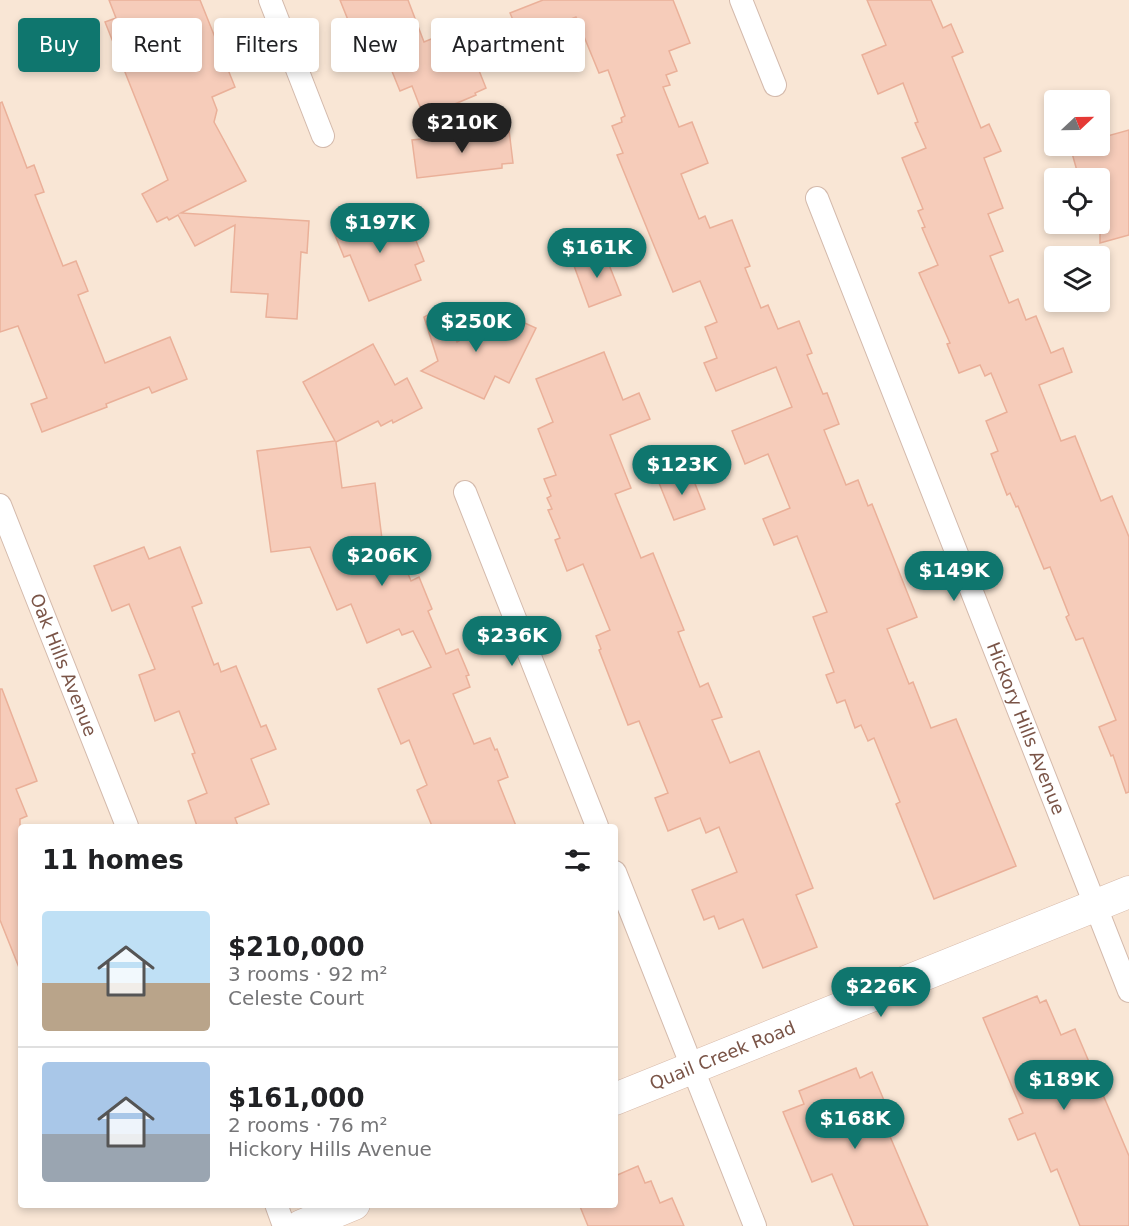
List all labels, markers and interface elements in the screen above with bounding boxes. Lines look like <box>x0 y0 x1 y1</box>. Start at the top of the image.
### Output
chip: Buy <box>18 18 100 72</box>
chip: Rent <box>112 18 202 72</box>
chip: Filters <box>214 18 319 72</box>
chip: New <box>331 18 419 72</box>
chip: Apartment <box>431 18 585 72</box>
north arrow <box>1044 90 1110 156</box>
map controls <box>1044 90 1110 312</box>
pin: $210K <box>420 103 504 154</box>
text: $210K <box>426 110 498 134</box>
button: locate <box>1044 168 1110 234</box>
pin: $197K <box>338 203 422 254</box>
text: $197K <box>344 210 416 234</box>
pin: $161K <box>555 228 639 279</box>
text: $161K <box>561 235 633 259</box>
button: layers <box>1044 246 1110 312</box>
pin: $250K <box>434 302 518 353</box>
text: $250K <box>440 309 512 333</box>
pin: $123K <box>640 445 724 496</box>
text: $123K <box>646 452 718 476</box>
pin: $206K <box>340 536 424 587</box>
text: $206K <box>346 543 418 567</box>
pin: $149K <box>912 551 996 602</box>
text: $149K <box>918 558 990 582</box>
street label: Oak Hills Avenue <box>26 590 101 739</box>
pin: $236K <box>470 616 554 667</box>
text: $236K <box>476 623 548 647</box>
street label: Hickory Hills Avenue <box>983 639 1070 818</box>
icon: filters <box>561 844 594 877</box>
text: 11 homes <box>42 845 184 875</box>
text: $210,000 <box>228 932 365 962</box>
icon: home <box>90 935 162 1007</box>
text: 3 rooms · 92 m² <box>228 962 388 986</box>
pin: $226K <box>839 967 923 1018</box>
text: $226K <box>845 974 917 998</box>
text: Celeste Court <box>228 986 364 1010</box>
street label: Quail Creek Road <box>646 1016 798 1094</box>
pin: $189K <box>1022 1060 1106 1111</box>
text: $189K <box>1028 1067 1100 1091</box>
text: $161,000 <box>228 1083 365 1113</box>
icon: home <box>90 1086 162 1158</box>
pin: $168K <box>813 1099 897 1150</box>
text: $168K <box>819 1106 891 1130</box>
text: 2 rooms · 76 m² <box>228 1113 388 1137</box>
text: Hickory Hills Avenue <box>228 1137 432 1161</box>

